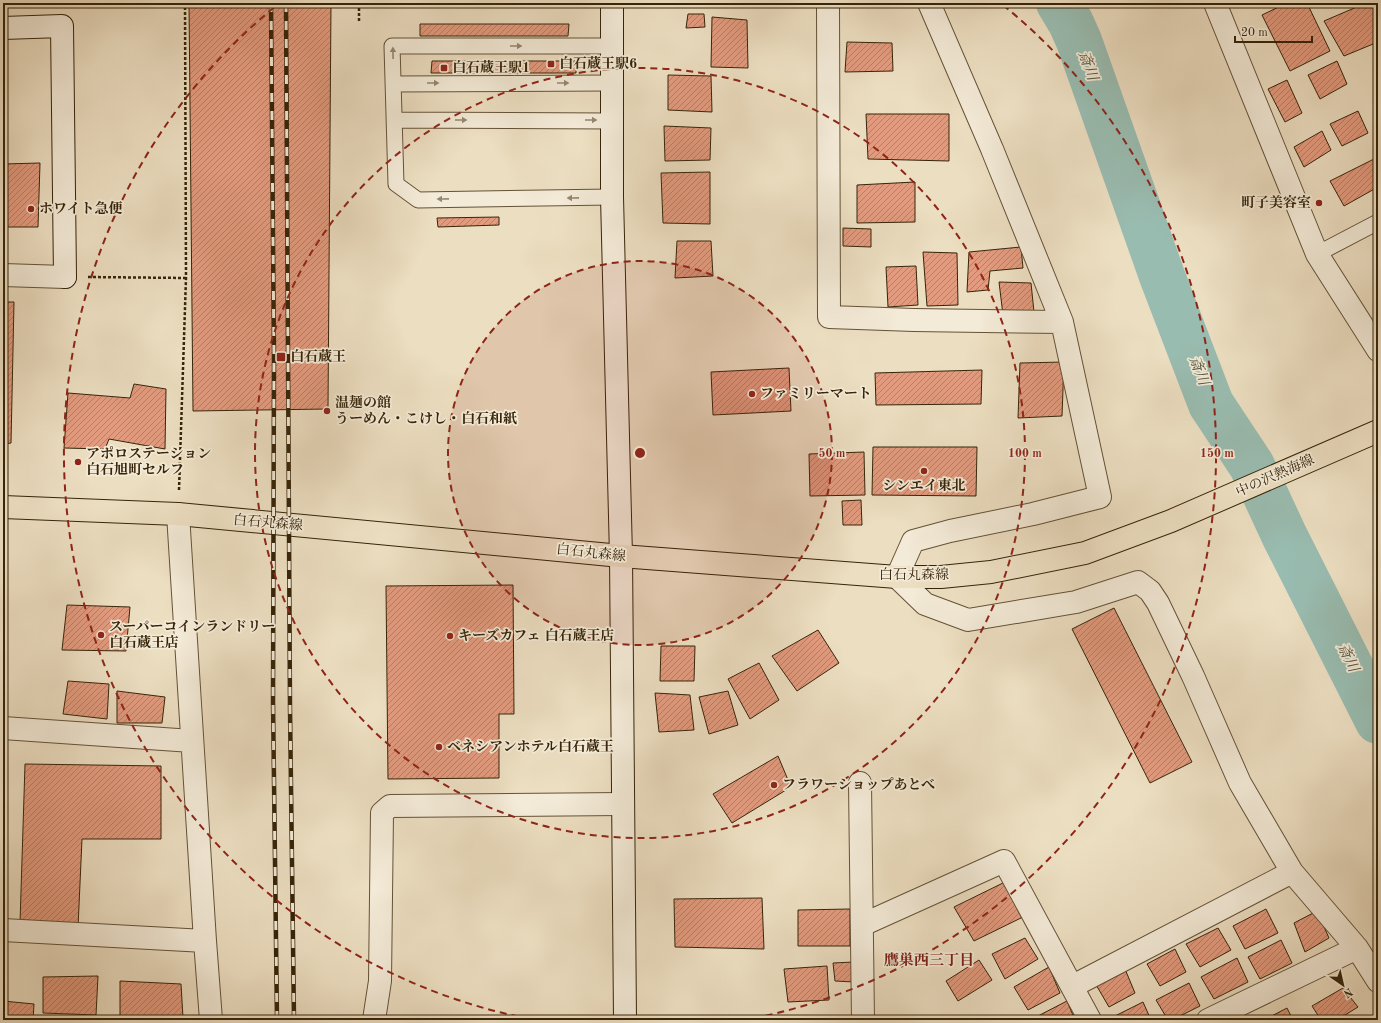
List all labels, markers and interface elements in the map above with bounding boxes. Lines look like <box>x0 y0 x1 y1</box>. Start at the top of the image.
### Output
scale bar <box>1235 18 1312 44</box>
text: 20 m <box>1241 27 1268 39</box>
one-way arrow <box>510 43 523 49</box>
one-way arrow <box>390 46 396 59</box>
water label: 斎川 <box>1075 49 1102 85</box>
place label: 白石蔵王駅6 <box>559 56 637 71</box>
marker: 白石蔵王駅6 <box>546 59 556 69</box>
place label: 白石蔵王駅1 <box>452 60 530 75</box>
marker: 白石蔵王駅1 <box>439 63 449 73</box>
one-way arrow <box>427 80 440 86</box>
one-way arrow <box>557 80 570 86</box>
one-way arrow <box>455 117 468 123</box>
one-way arrow <box>585 117 597 124</box>
one-way arrow <box>567 194 579 201</box>
place label: 町子美容室 <box>1241 195 1311 210</box>
one-way arrow <box>437 196 449 203</box>
marker: 町子美容室 <box>1314 198 1324 208</box>
place label: ホワイト急便 <box>39 201 123 216</box>
marker: ホワイト急便 <box>26 204 36 214</box>
place label: 白石蔵王 <box>290 349 346 364</box>
marker: 白石蔵王 <box>275 351 287 363</box>
water label: 斎川 <box>1186 354 1213 390</box>
place label: ファミリーマート <box>760 386 872 401</box>
marker: ファミリーマート <box>747 389 757 399</box>
place label: 温麺の館 うーめん・こけし・白石和紙 <box>335 394 517 426</box>
marker: 温麺の館 うーめん・こけし・白石和紙 <box>322 406 332 416</box>
place label: アポロステーション 白石旭町セルフ <box>86 446 211 477</box>
centre of rings <box>633 446 647 460</box>
text: 50 m <box>819 447 846 460</box>
text: 150 m <box>1200 447 1234 460</box>
text: 100 m <box>1008 448 1042 460</box>
street label: 中の沢熱海線 <box>1233 452 1316 499</box>
marker: アポロステーション 白石旭町セルフ <box>73 457 83 467</box>
marker: シンエイ東北 <box>919 466 929 476</box>
place label: シンエイ東北 <box>882 478 966 493</box>
street label: 白石丸森線 <box>233 512 304 533</box>
street label: 白石丸森線 <box>555 541 627 564</box>
street label: 白石丸森線 <box>879 567 949 582</box>
place label: スーパーコインランドリー 白石蔵王店 <box>109 619 275 650</box>
place label: キーズカフェ 白石蔵王店 <box>458 628 615 643</box>
marker: スーパーコインランドリー 白石蔵王店 <box>96 630 106 640</box>
marker: キーズカフェ 白石蔵王店 <box>445 631 455 641</box>
water label: 斎川 <box>1334 640 1363 677</box>
place label: ベネシアンホテル白石蔵王 <box>447 738 614 754</box>
marker: ベネシアンホテル白石蔵王 <box>434 742 444 752</box>
place label: フラワーショップあとべ <box>782 777 935 792</box>
marker: フラワーショップあとべ <box>769 780 779 790</box>
district label: 鷹巣西三丁目 <box>884 952 974 969</box>
north arrow <box>1323 965 1363 1005</box>
text: N <box>1341 985 1354 999</box>

